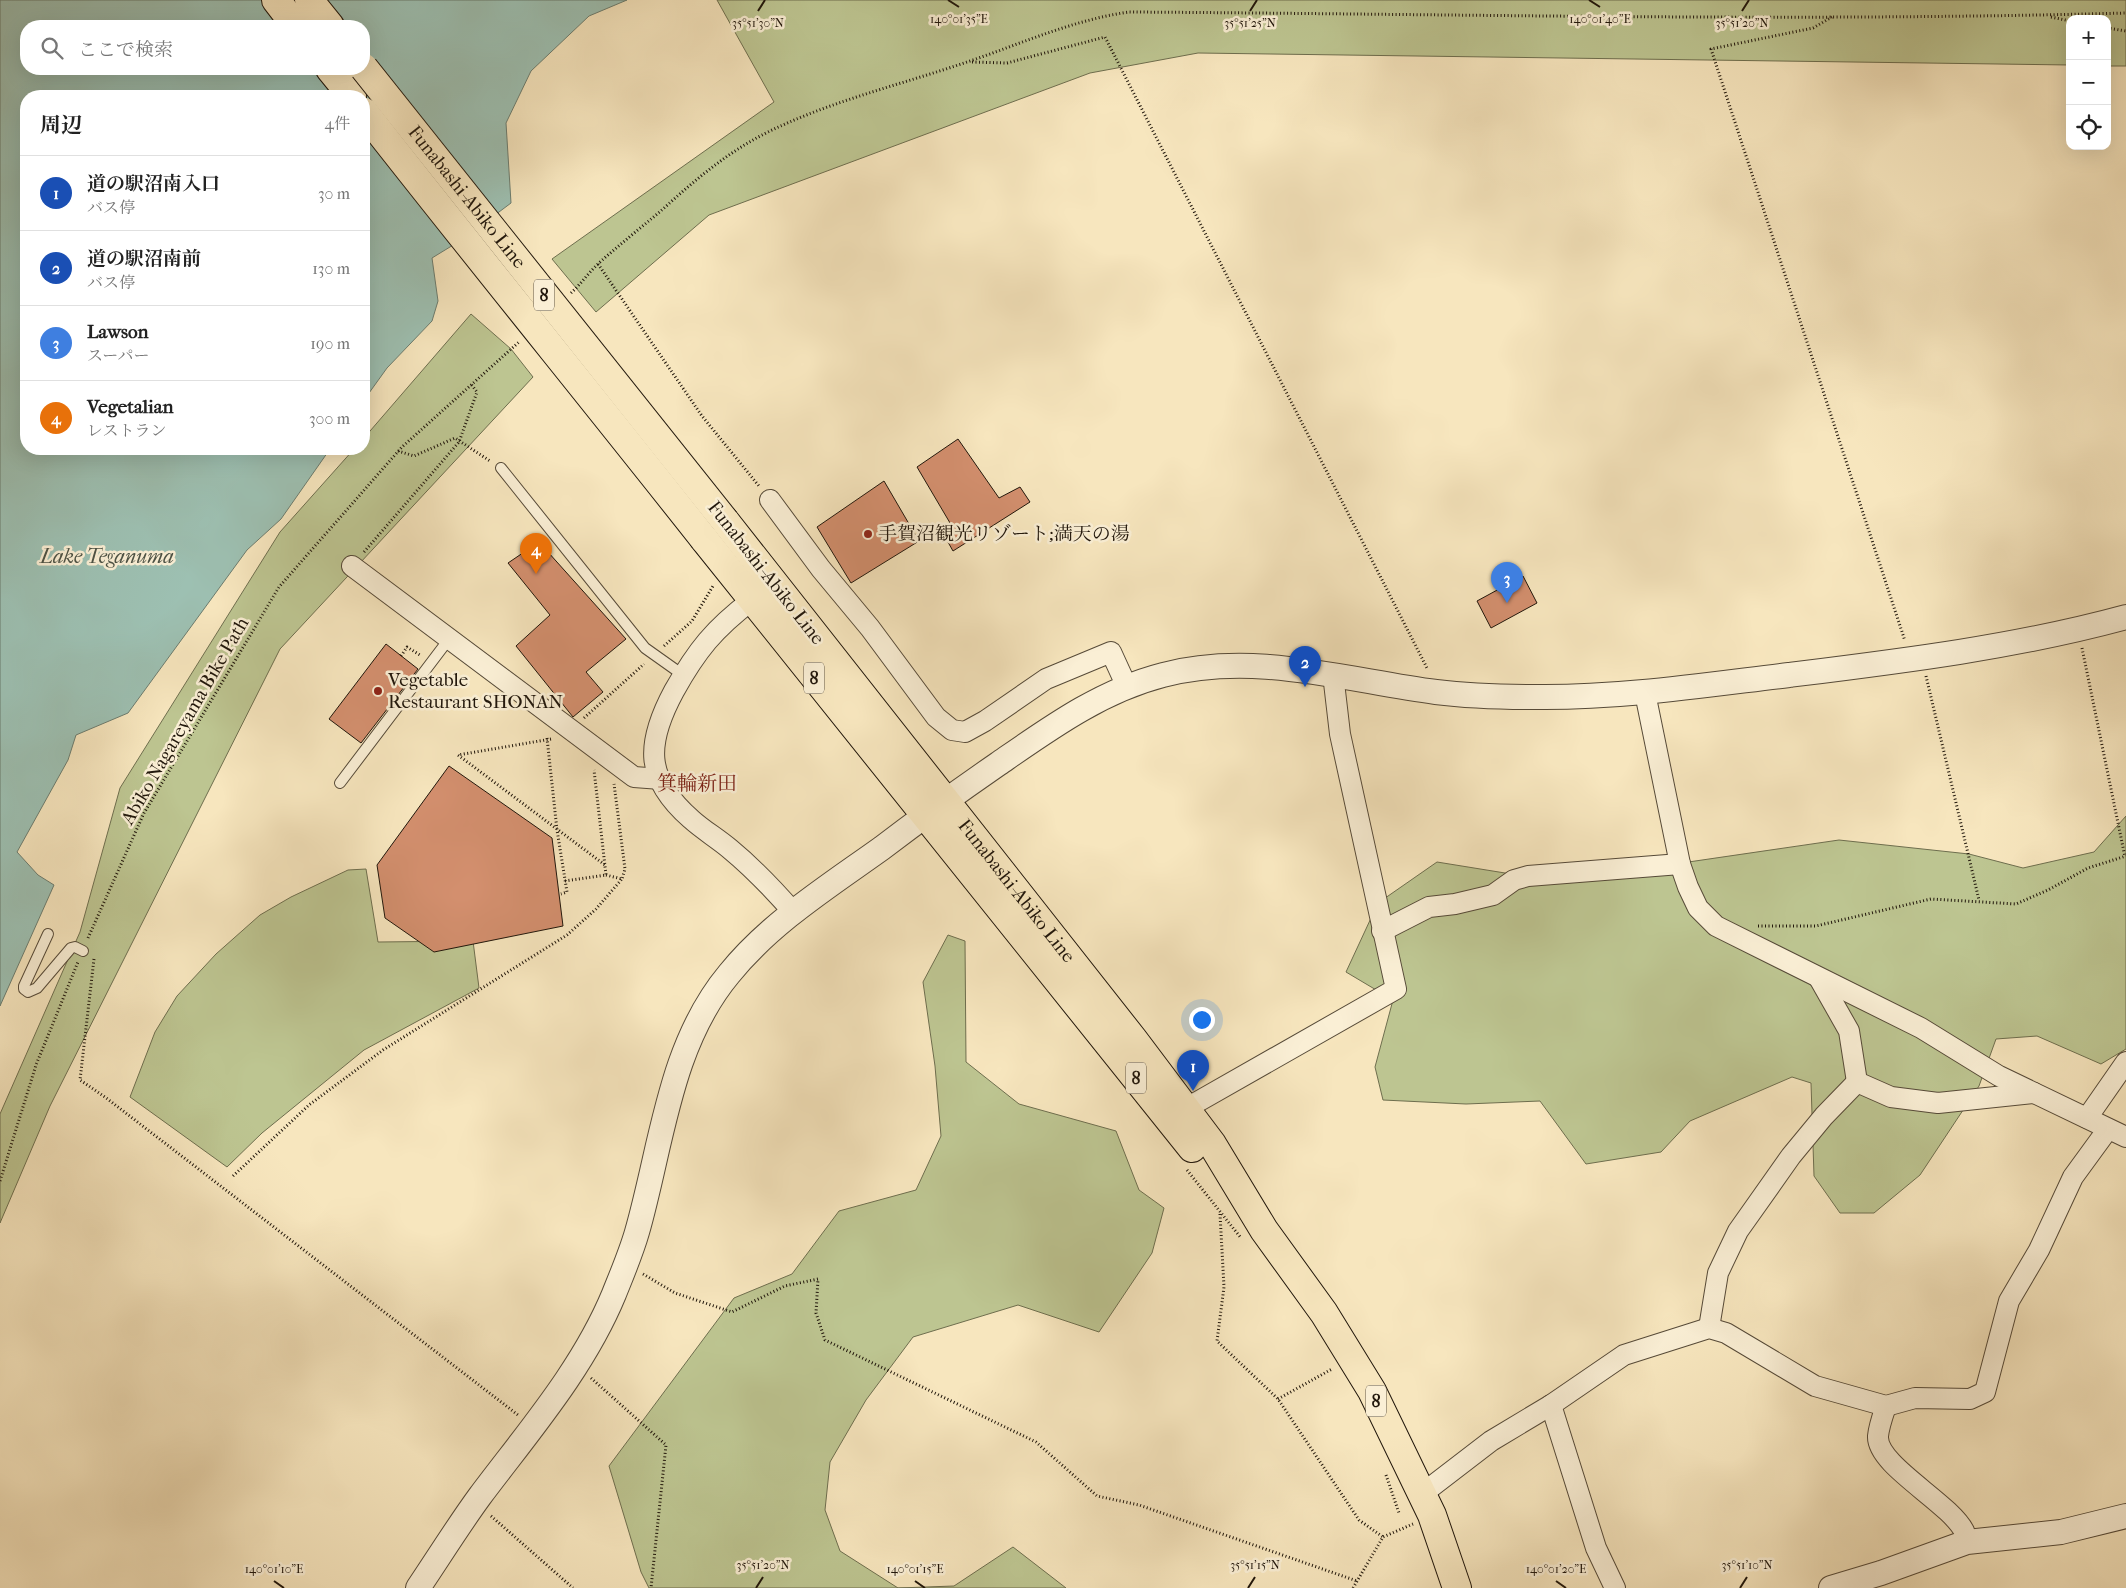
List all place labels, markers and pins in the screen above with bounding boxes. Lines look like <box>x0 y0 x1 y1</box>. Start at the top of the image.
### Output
place label: 手賀沼観光リゾート;満天の湯 <box>878 523 1130 545</box>
marker: 手賀沼観光リゾート;満天の湯 <box>862 528 874 540</box>
pin: 4 <box>520 533 552 574</box>
pin: 3 <box>1491 562 1523 603</box>
pin: 2 <box>1289 646 1321 687</box>
place label: Vegetable Restaurant SHONAN <box>387 669 564 713</box>
marker: Vegetable Restaurant SHONAN <box>372 685 384 697</box>
pin: 1 <box>1177 1050 1209 1091</box>

